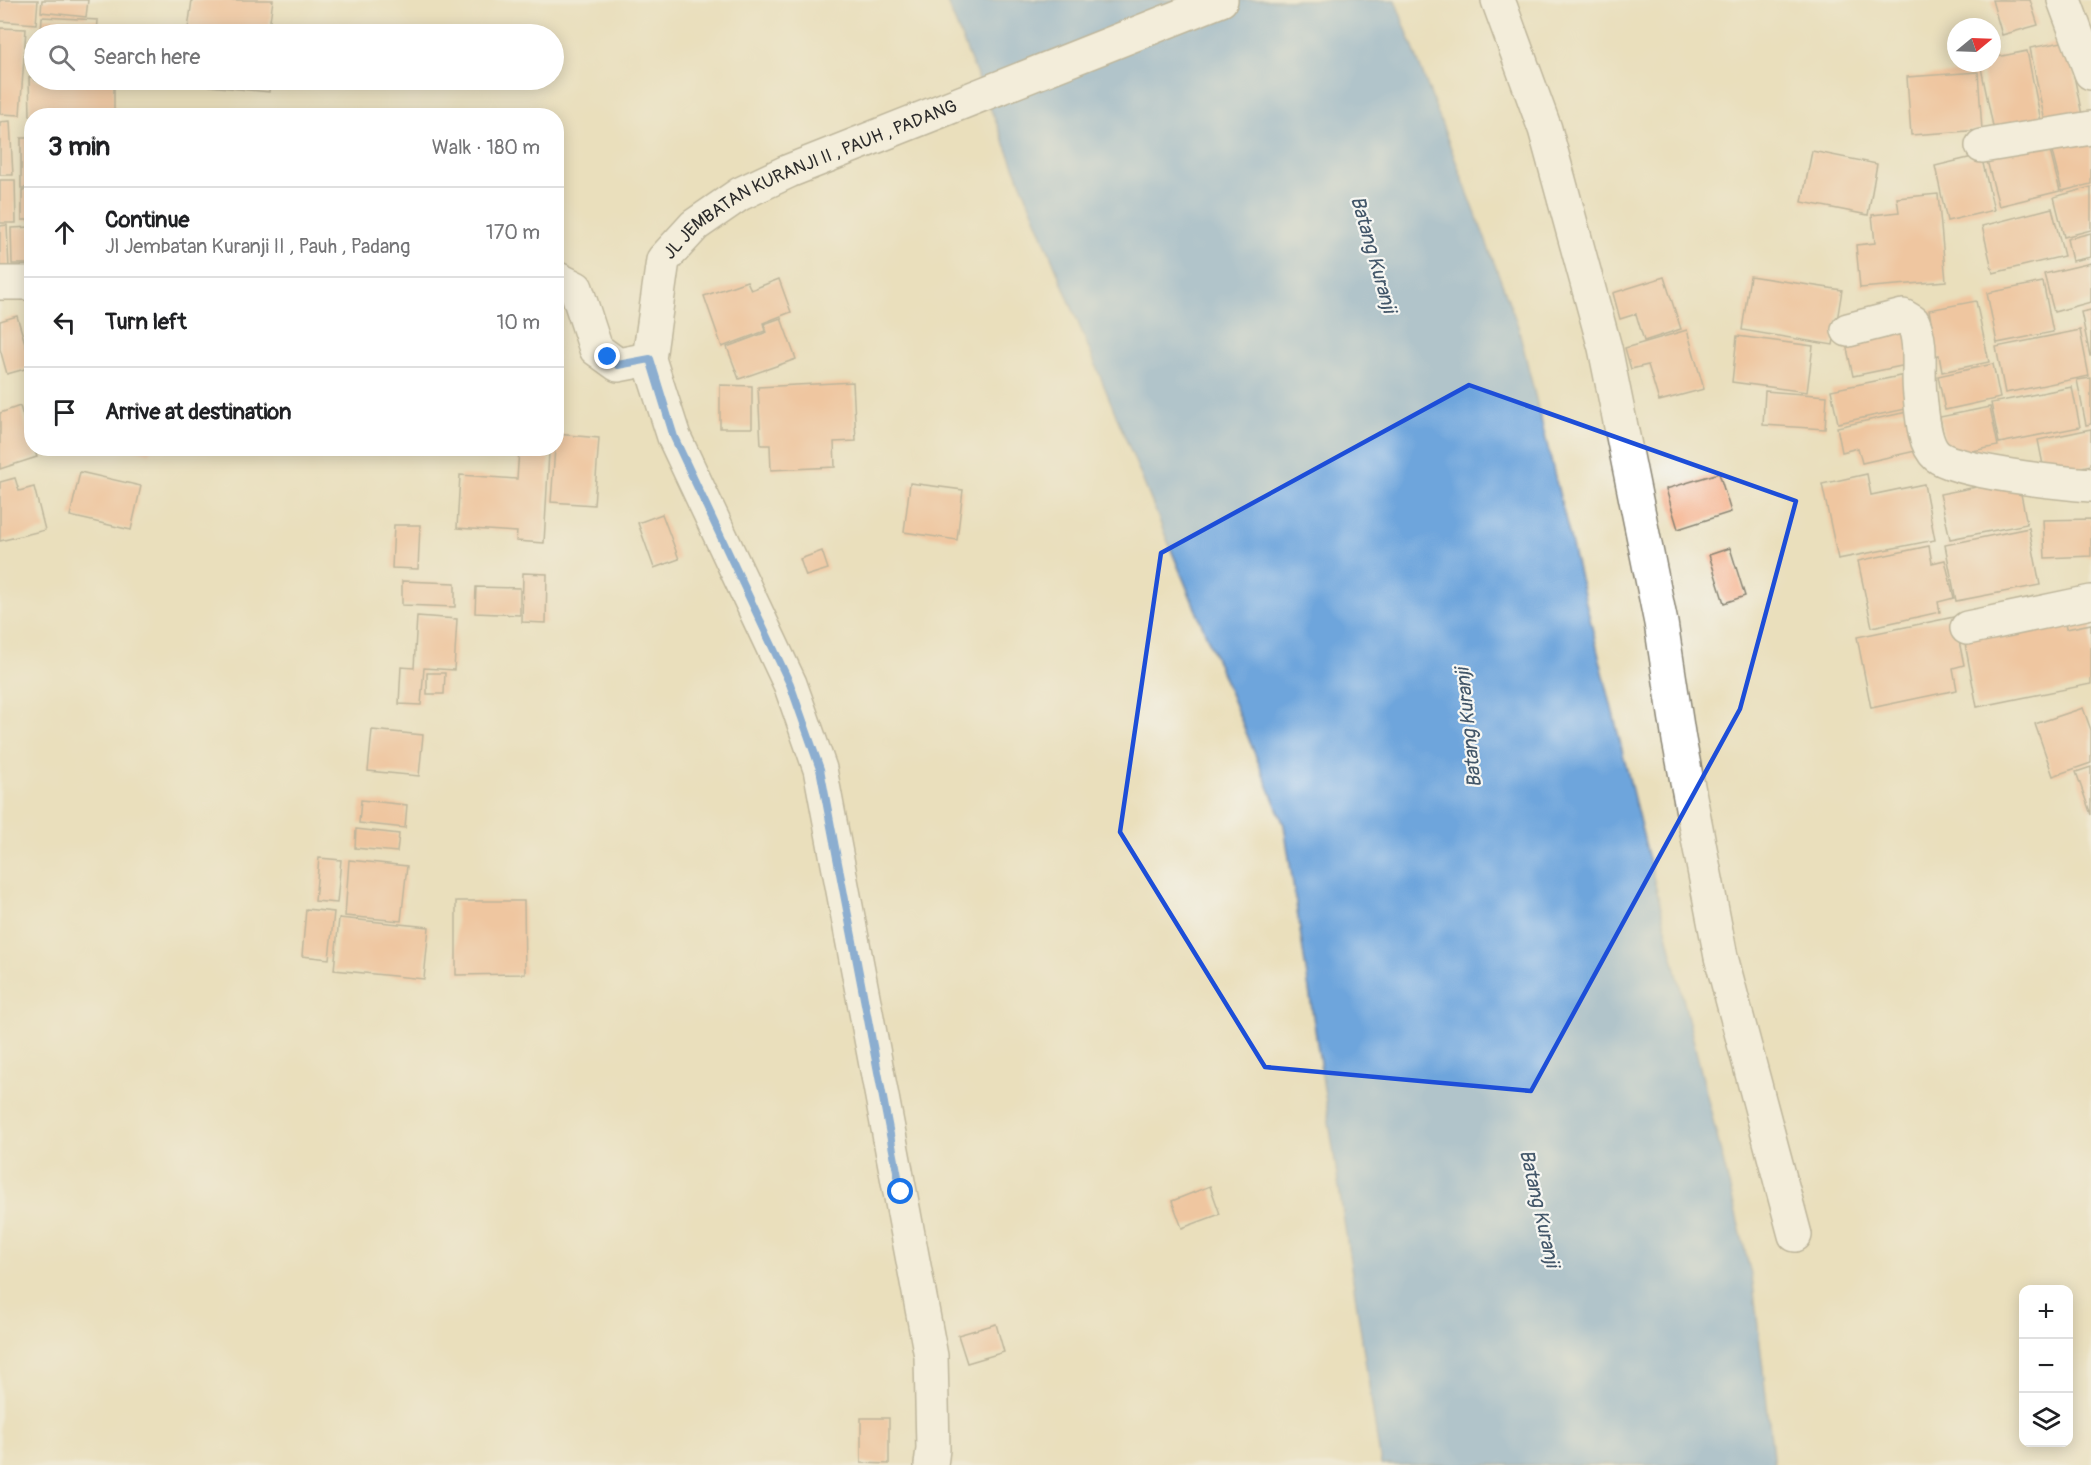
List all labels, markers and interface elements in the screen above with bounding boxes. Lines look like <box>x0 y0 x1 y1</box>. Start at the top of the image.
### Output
north arrow <box>1947 18 2001 72</box>
search box <box>24 24 564 90</box>
icon: search <box>45 41 78 74</box>
text: Search here <box>93 43 200 71</box>
street label: JL JEMBATAN KURANJI II , PAUH , PADANG <box>658 95 961 264</box>
text: 3 min <box>48 131 110 163</box>
text: Walk · 180 m <box>432 135 540 160</box>
water label: Batang Kuranji <box>1345 193 1403 319</box>
text: Continue <box>105 206 189 234</box>
icon: ahead <box>48 216 81 249</box>
text: 170 m <box>486 220 540 245</box>
text: Jl Jembatan Kuranji II , Pauh , Padang <box>105 234 410 259</box>
icon: left <box>48 306 81 339</box>
text: Turn left <box>105 308 187 336</box>
text: 10 m <box>496 310 540 335</box>
route end <box>594 343 620 369</box>
icon: arrive <box>48 396 81 429</box>
text: Arrive at destination <box>105 398 291 426</box>
water label: Batang Kuranji <box>1449 664 1487 789</box>
water label: Batang Kuranji <box>1514 1147 1566 1273</box>
route start <box>887 1178 913 1204</box>
map controls <box>2019 1285 2073 1447</box>
button: + <box>2019 1285 2073 1339</box>
button: − <box>2019 1339 2073 1393</box>
button: layers <box>2019 1393 2073 1447</box>

